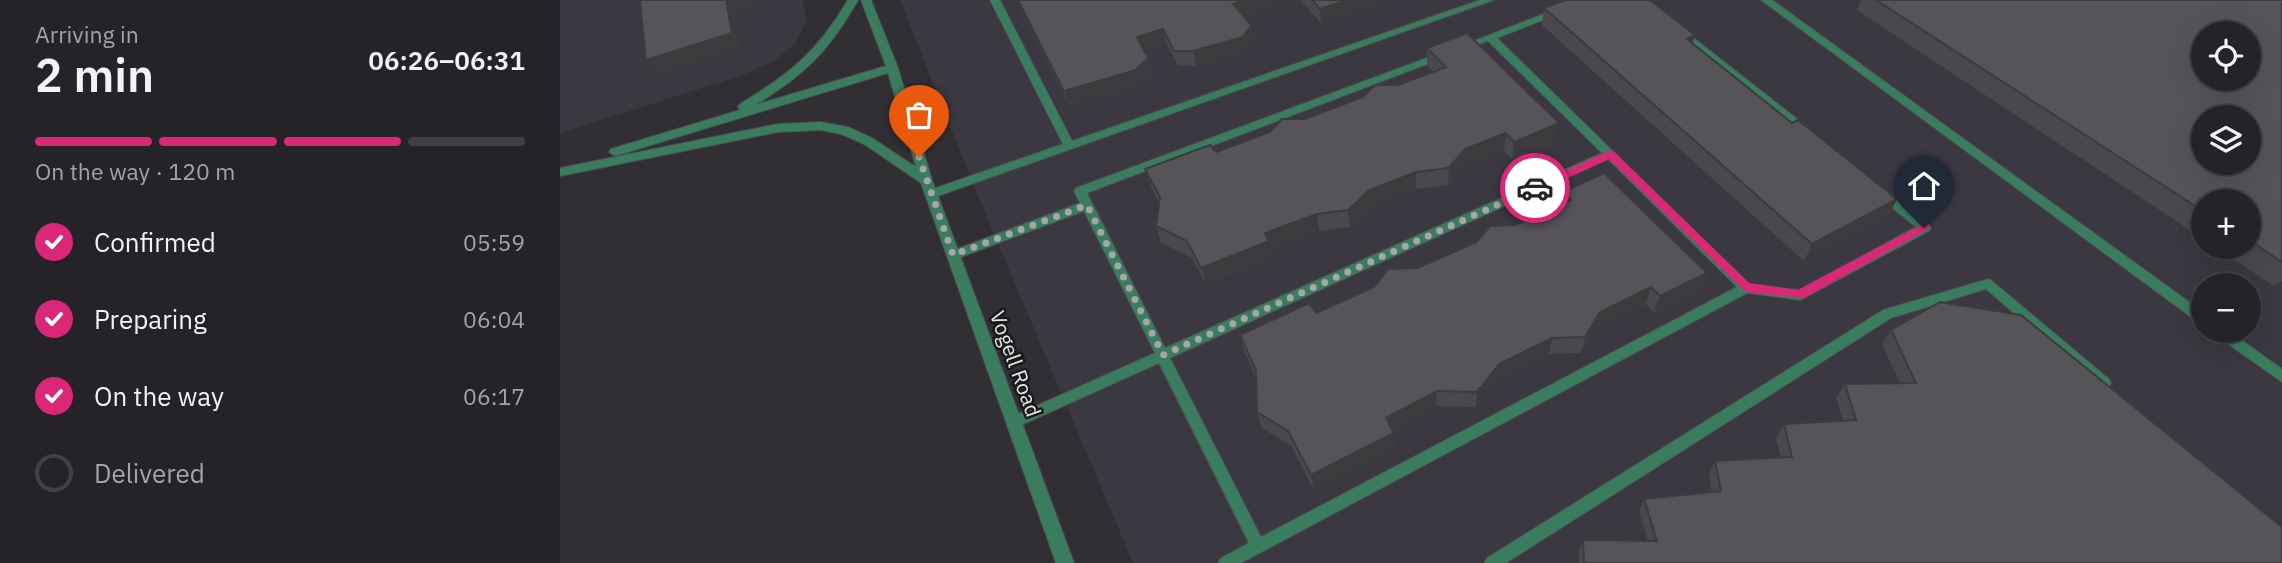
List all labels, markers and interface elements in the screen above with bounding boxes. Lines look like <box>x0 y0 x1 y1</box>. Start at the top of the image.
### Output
text: Arriving in <box>35 19 139 49</box>
map controls <box>2191 21 2261 343</box>
button: locate <box>2191 21 2261 91</box>
text: 06:26–06:31 <box>368 43 525 77</box>
text: 2 min <box>35 45 154 105</box>
pin <box>889 85 949 157</box>
icon: bag <box>900 96 938 134</box>
button: layers <box>2191 105 2261 175</box>
courier <box>1500 153 1570 223</box>
text: On the way · 120 m <box>35 156 235 186</box>
pin <box>1894 156 1954 228</box>
icon: home <box>1905 167 1943 205</box>
icon: car <box>1516 169 1554 207</box>
button: + <box>2191 189 2261 259</box>
icon: check <box>35 223 73 261</box>
text: Confirmed <box>94 225 216 259</box>
text: 05:59 <box>463 227 525 257</box>
button: − <box>2191 273 2261 343</box>
icon: check <box>35 300 73 338</box>
text: Preparing <box>94 302 207 336</box>
text: 06:04 <box>463 304 525 334</box>
street label: Vogell Road <box>984 307 1048 421</box>
icon: check <box>35 377 73 415</box>
text: On the way <box>94 379 224 413</box>
text: 06:17 <box>463 381 525 411</box>
text: Delivered <box>94 456 205 490</box>

